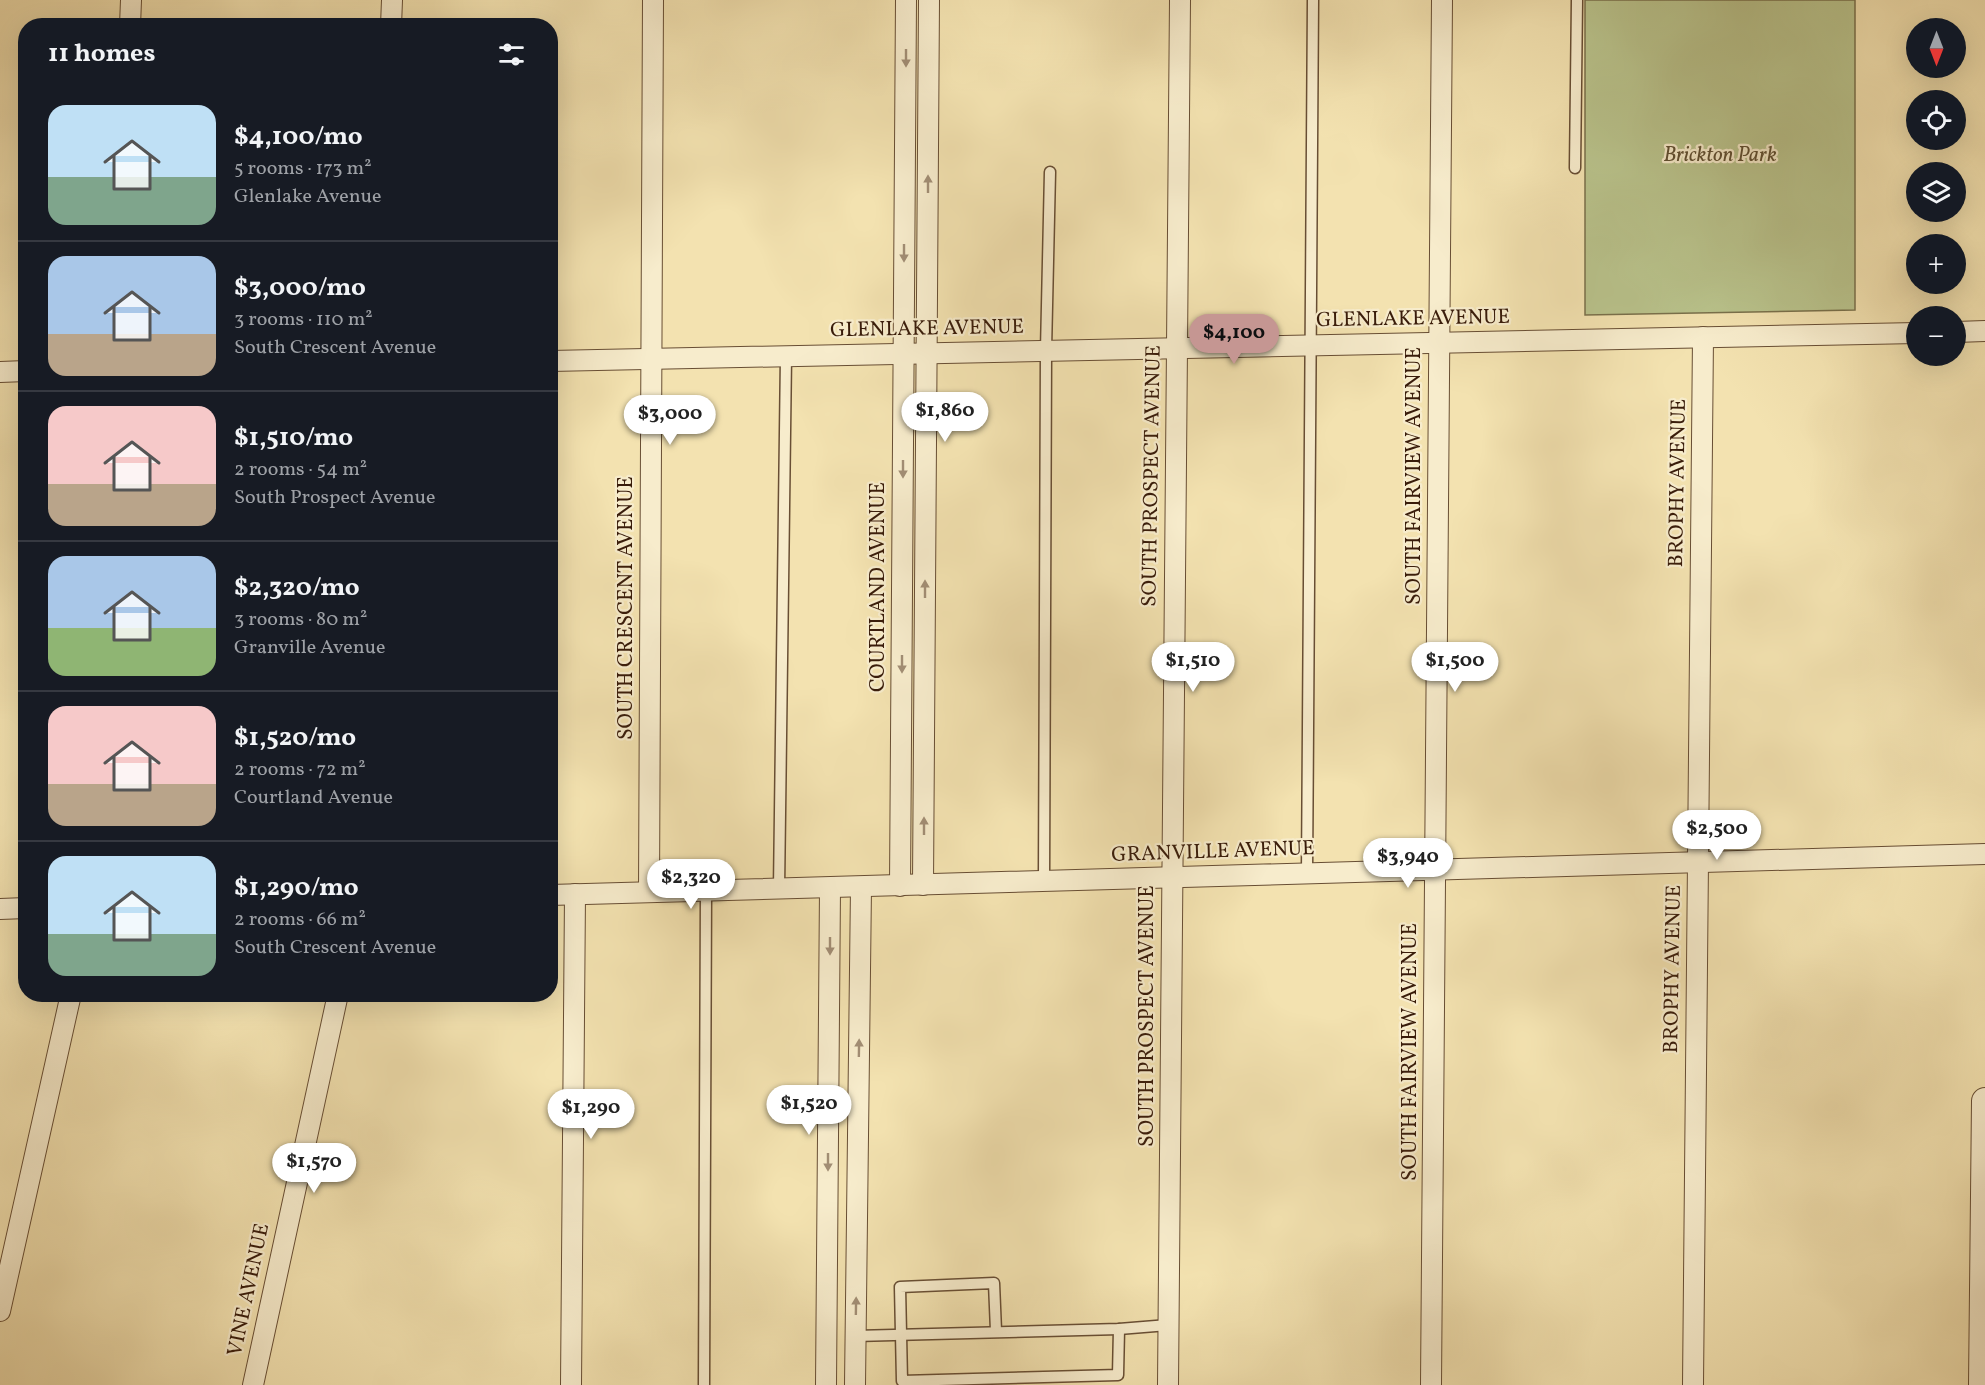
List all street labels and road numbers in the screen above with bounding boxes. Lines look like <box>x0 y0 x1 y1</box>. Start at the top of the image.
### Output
street label: GLENLAKE AVENUE <box>1316 303 1510 335</box>
street label: GLENLAKE AVENUE <box>830 313 1024 345</box>
street label: SOUTH PROSPECT AVENUE <box>1135 345 1169 607</box>
street label: SOUTH FAIRVIEW AVENUE <box>1400 347 1429 605</box>
street label: BROPHY AVENUE <box>1662 398 1694 568</box>
street label: SOUTH CRESCENT AVENUE <box>612 476 641 740</box>
street label: COURTLAND AVENUE <box>864 482 893 692</box>
street label: GRANVILLE AVENUE <box>1111 834 1315 870</box>
street label: BROPHY AVENUE <box>1657 884 1689 1054</box>
street label: SOUTH PROSPECT AVENUE <box>1133 885 1162 1147</box>
street label: SOUTH FAIRVIEW AVENUE <box>1396 923 1425 1181</box>
street label: VINE AVENUE <box>221 1221 277 1359</box>

